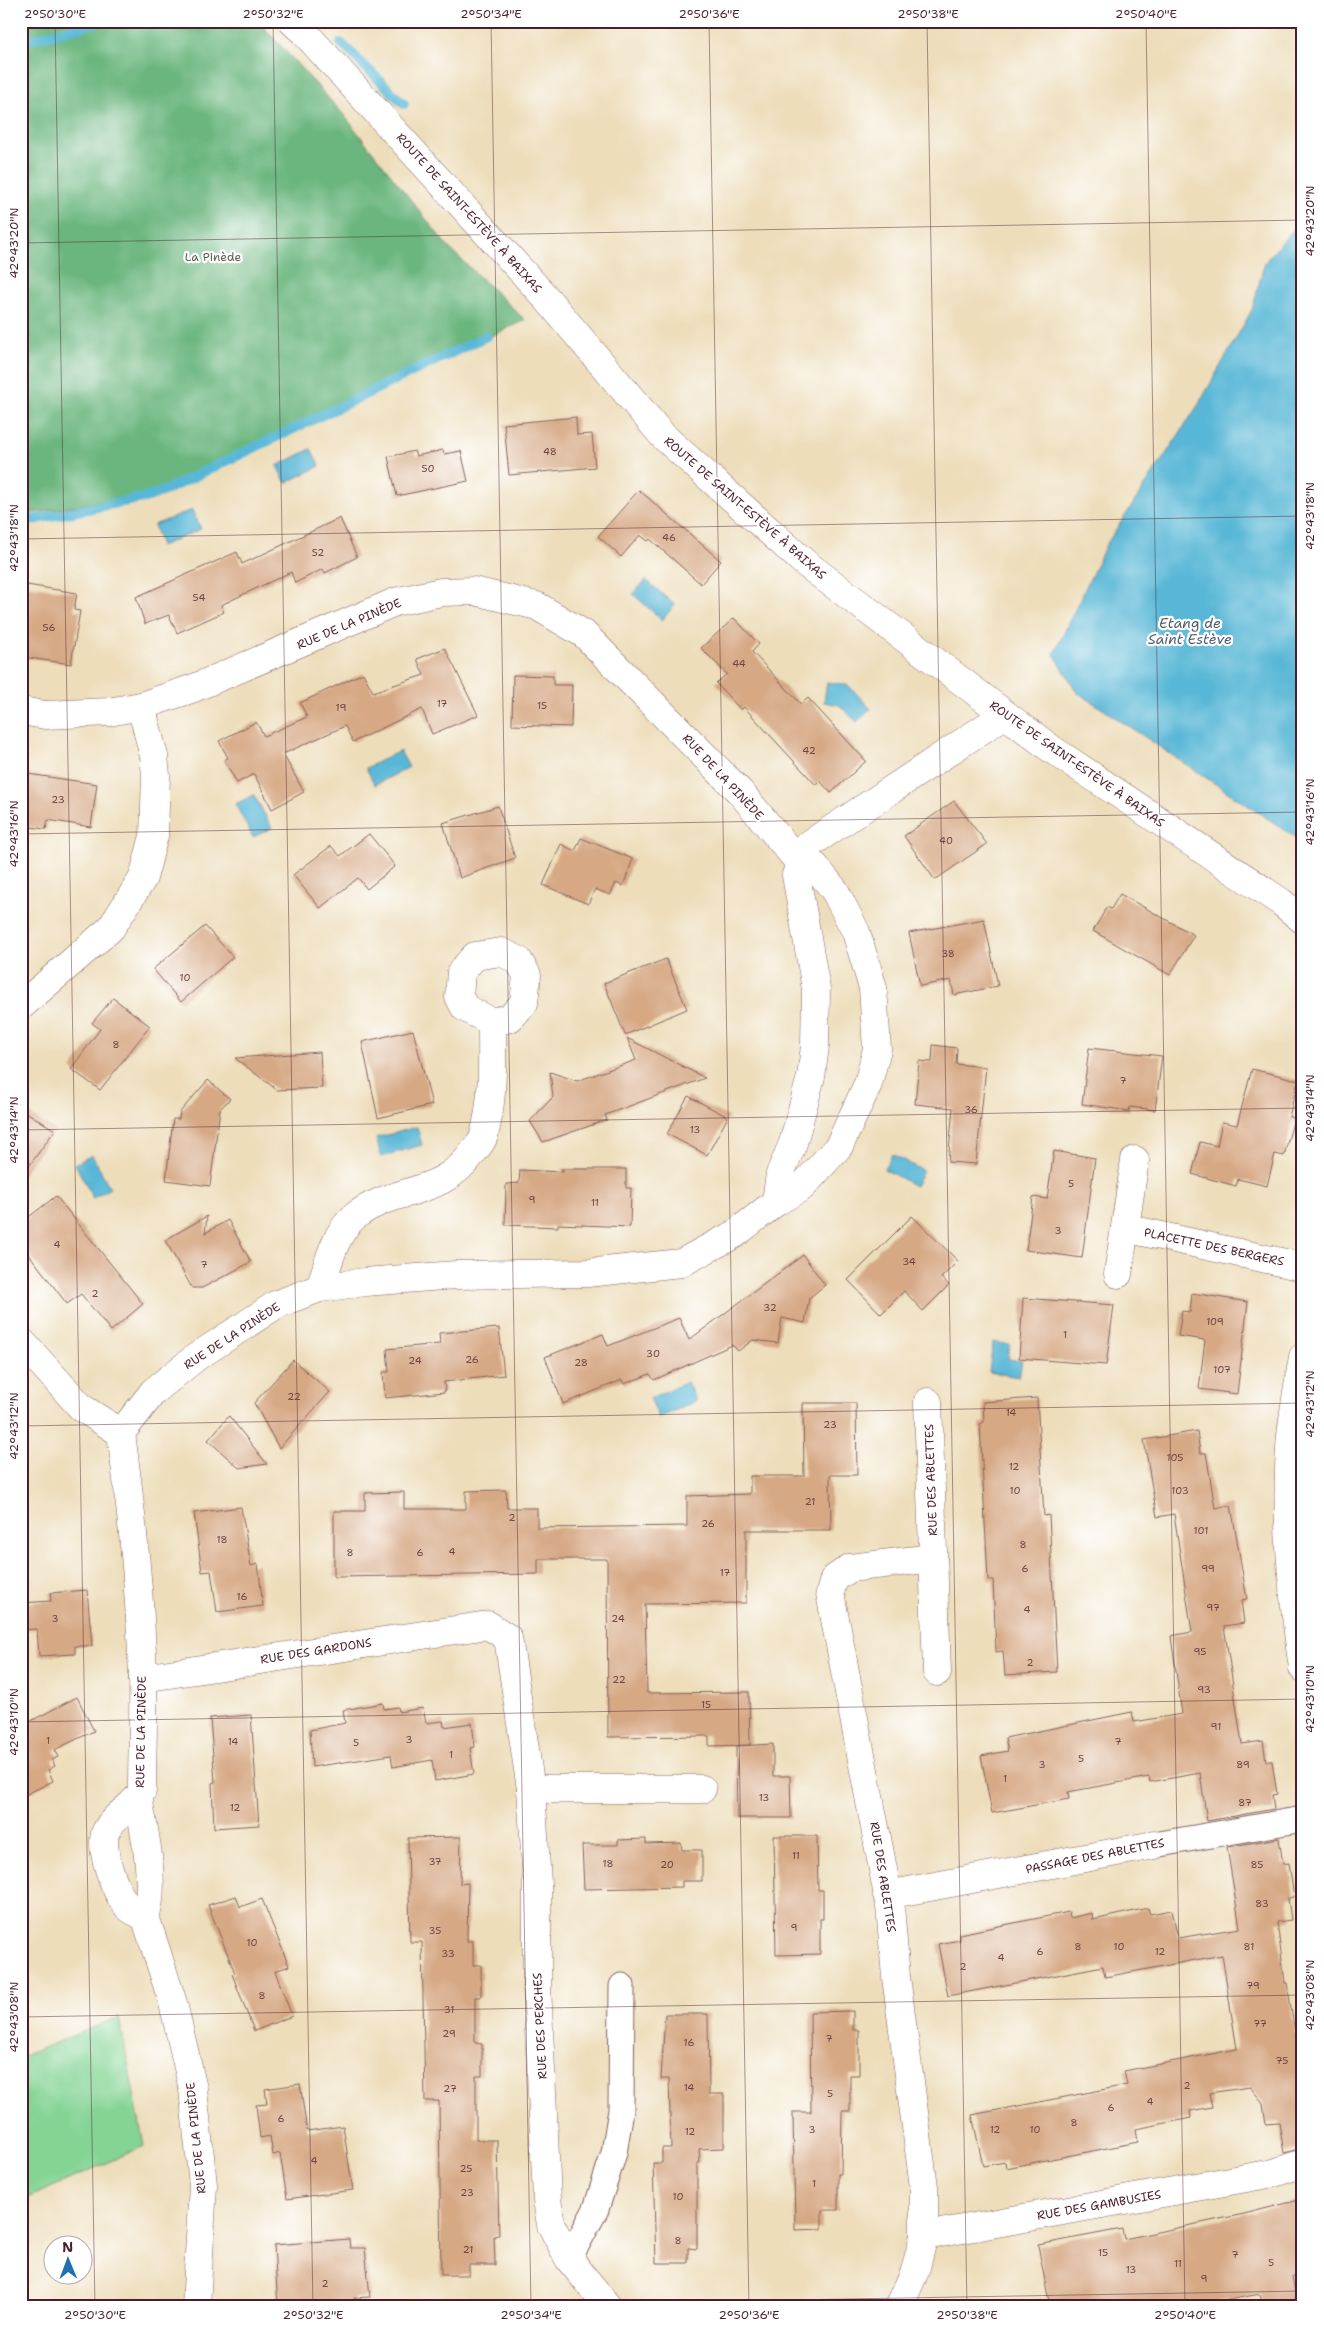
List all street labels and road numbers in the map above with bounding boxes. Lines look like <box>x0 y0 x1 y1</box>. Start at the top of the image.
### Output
street label: ROUTE DE SAINT-ESTÈVE À BAIXAS <box>393 130 545 297</box>
street label: ROUTE DE SAINT-ESTÈVE À BAIXAS <box>661 433 830 583</box>
street label: RUE DE LA PINÈDE <box>294 595 404 653</box>
street label: ROUTE DE SAINT-ESTÈVE À BAIXAS <box>986 697 1168 831</box>
street label: RUE DE LA PINÈDE <box>679 731 767 823</box>
street label: PLACETTE DES BERGERS <box>1143 1224 1286 1270</box>
street label: RUE DE LA PINÈDE <box>181 1299 283 1373</box>
street label: RUE DES ABLETTES <box>921 1423 941 1536</box>
street label: RUE DES GARDONS <box>259 1634 373 1668</box>
street label: RUE DE LA PINÈDE <box>132 1676 150 1788</box>
street label: RUE DES ABLETTES <box>866 1820 900 1934</box>
street label: PASSAGE DES ABLETTES <box>1024 1835 1166 1877</box>
street label: RUE DES PERCHES <box>529 1972 551 2080</box>
street label: RUE DE LA PINÈDE <box>182 2081 210 2195</box>
street label: RUE DES GAMBUSIES <box>1036 2186 1163 2224</box>

